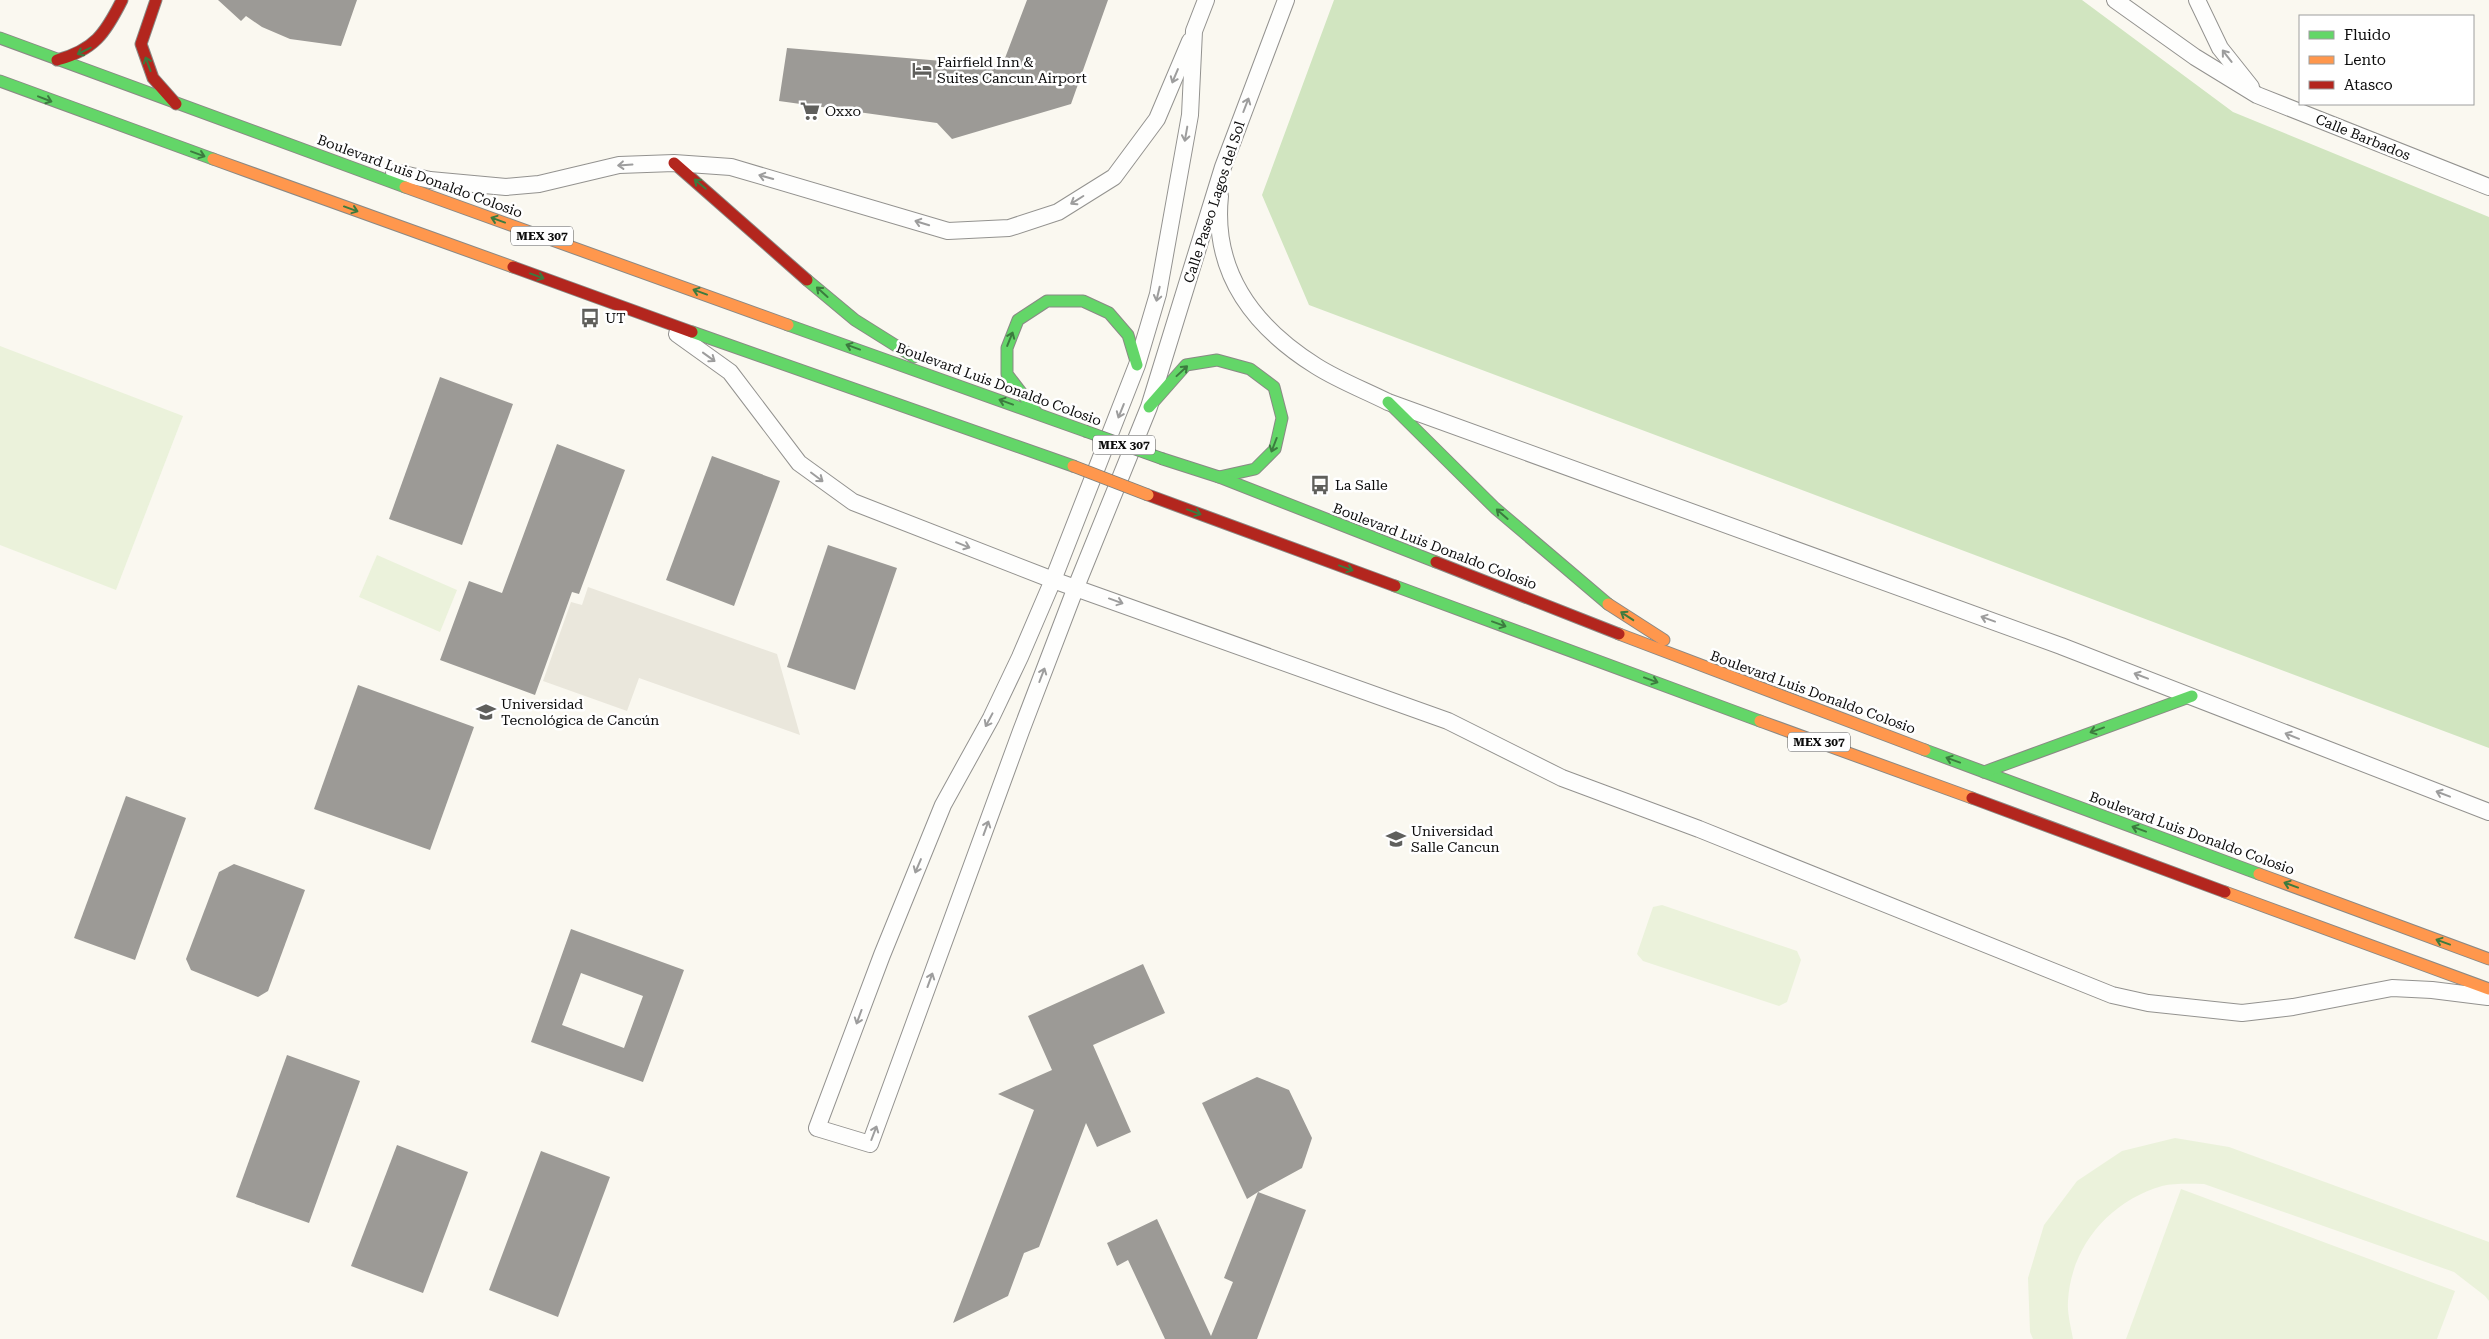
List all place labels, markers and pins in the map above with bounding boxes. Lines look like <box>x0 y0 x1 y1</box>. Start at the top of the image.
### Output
place label: Fairfield Inn & Suites Cancun Airport <box>937 54 1087 86</box>
hotel icon: Fairfield Inn & Suites Cancun Airport <box>911 59 933 81</box>
supermarket icon: Oxxo <box>799 100 821 122</box>
place label: Oxxo <box>825 103 861 119</box>
bus stop icon: UT <box>579 307 601 329</box>
place label: UT <box>605 310 626 326</box>
bus stop icon: La Salle <box>1309 474 1331 496</box>
place label: La Salle <box>1335 477 1388 493</box>
place label: Universidad Tecnológica de Cancún <box>501 696 659 728</box>
school or university icon: Universidad Tecnológica de Cancún <box>475 701 497 723</box>
place label: Universidad Salle Cancun <box>1411 823 1500 855</box>
school or university icon: Universidad Salle Cancun <box>1385 828 1407 850</box>

